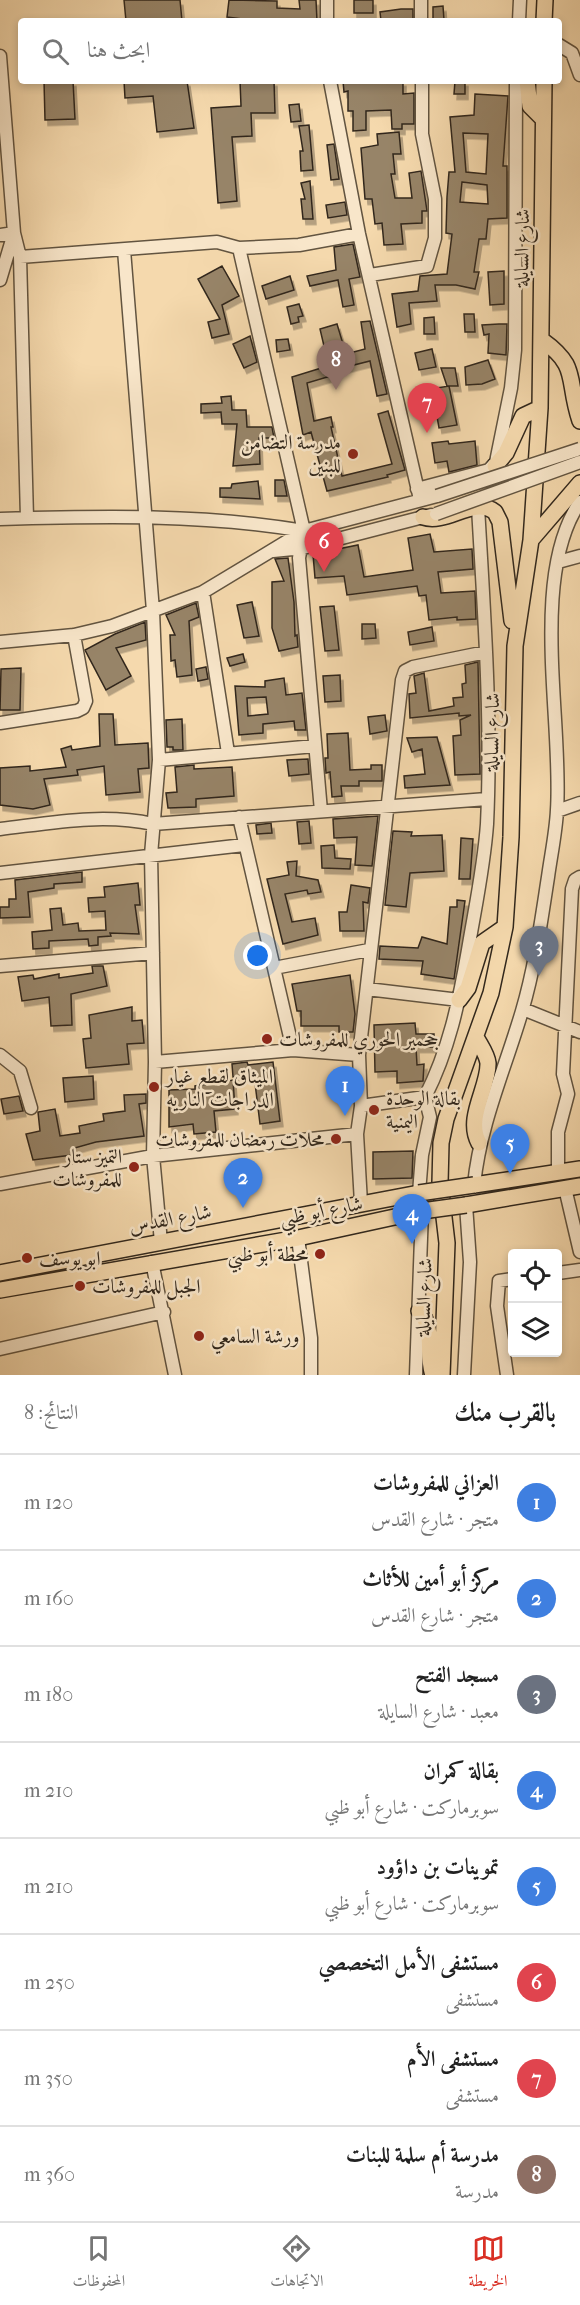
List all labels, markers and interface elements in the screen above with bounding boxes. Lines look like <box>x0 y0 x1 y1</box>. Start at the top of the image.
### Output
search box <box>18 18 562 84</box>
icon: search <box>39 35 72 68</box>
text: ابحث هنا <box>87 37 150 63</box>
street label: شارع السايلة <box>510 209 540 289</box>
pin: 8 <box>316 340 356 390</box>
pin: 7 <box>408 384 446 433</box>
place label: مدرسة التضامن للبنين <box>241 431 341 477</box>
marker: مدرسة التضامن للبنين <box>346 447 360 461</box>
pin: 6 <box>304 522 344 572</box>
street label: شارع السايلة <box>480 693 510 773</box>
pin: 3 <box>520 926 558 976</box>
your location <box>243 941 272 970</box>
place label: جحمير الحوري للمفروشات <box>279 1028 439 1055</box>
marker: جحمير الحوري للمفروشات <box>260 1032 274 1046</box>
place label: الميثاق لقطع غيار الدراجات الناريه <box>164 1065 274 1112</box>
pin: 1 <box>326 1066 364 1116</box>
marker: الميثاق لقطع غيار الدراجات الناريه <box>147 1080 161 1094</box>
place label: بقالة الوحدة اليمنية <box>386 1087 461 1134</box>
marker: بقالة الوحدة اليمنية <box>367 1103 381 1117</box>
pin: 5 <box>490 1124 530 1174</box>
place label: محلات رمضان للمفروشات <box>155 1128 324 1152</box>
marker: محلات رمضان للمفروشات <box>329 1132 343 1146</box>
place label: التميز ستار للمفروشات <box>52 1145 122 1192</box>
pin: 2 <box>224 1158 262 1208</box>
marker: التميز ستار للمفروشات <box>127 1160 141 1174</box>
street label: شارع أبو ظبي <box>277 1189 366 1237</box>
pin: 4 <box>392 1194 432 1244</box>
street label: شارع القدس <box>127 1200 214 1244</box>
place label: محطة أبو ظبي <box>227 1240 308 1273</box>
place label: ابو يوسف <box>39 1247 101 1271</box>
marker: محطة أبو ظبي <box>313 1247 327 1261</box>
map controls <box>508 1249 562 1357</box>
button: locate <box>508 1249 562 1303</box>
marker: ابو يوسف <box>20 1251 34 1265</box>
street label: شارع السايلة <box>411 1257 443 1338</box>
place label: الجبل للمفروشات <box>92 1275 201 1301</box>
marker: الجبل للمفروشات <box>73 1279 87 1293</box>
button: layers <box>508 1303 562 1357</box>
place label: ورشة السامعي <box>211 1325 299 1355</box>
marker: ورشة السامعي <box>192 1329 206 1343</box>
text: بالقرب منك <box>454 1397 556 1428</box>
text: النتائج: 8 <box>24 1401 78 1424</box>
text: العزاني للمفروشات <box>373 1470 499 1496</box>
text: 120 m <box>24 1491 73 1514</box>
text: 1 <box>533 1491 540 1514</box>
text: متجر · شارع القدس <box>371 1508 499 1531</box>
text: مركز أبو أمين للأثاث <box>362 1566 499 1592</box>
text: 160 m <box>24 1587 74 1610</box>
text: 2 <box>531 1587 542 1610</box>
text: متجر · شارع القدس <box>371 1604 499 1627</box>
text: مسجد الفتح <box>415 1662 499 1688</box>
text: 180 m <box>24 1683 73 1706</box>
text: 3 <box>532 1683 541 1706</box>
text: معبد · شارع السايلة <box>379 1700 499 1723</box>
text: بقالة كمران <box>423 1758 499 1784</box>
text: 210 m <box>24 1779 73 1802</box>
text: 4 <box>531 1779 542 1802</box>
text: سوبرماركت · شارع أبو ظبي <box>324 1796 499 1819</box>
text: تموينات بن داؤود <box>376 1854 499 1880</box>
text: 210 m <box>24 1875 73 1898</box>
text: 5 <box>532 1875 541 1898</box>
text: سوبرماركت · شارع أبو ظبي <box>324 1892 499 1915</box>
text: مستشفى الأمل التخصصي <box>319 1950 499 1976</box>
text: 250 m <box>24 1971 75 1994</box>
text: 6 <box>531 1971 542 1994</box>
text: مستشفى <box>446 1988 499 2011</box>
text: مستشفى الأم <box>407 2046 499 2072</box>
text: 350 m <box>24 2067 73 2090</box>
text: 7 <box>532 2067 541 2090</box>
text: مستشفى <box>446 2084 499 2107</box>
text: مدرسة أم سلمة للبنات <box>346 2142 499 2168</box>
text: 360 m <box>24 2163 75 2186</box>
text: 8 <box>531 2163 542 2186</box>
text: مدرسة <box>455 2180 499 2203</box>
tab: المحفوظات <box>73 2232 125 2296</box>
tab: الاتجاهات <box>270 2232 324 2296</box>
tab: الخريطة <box>469 2232 508 2296</box>

